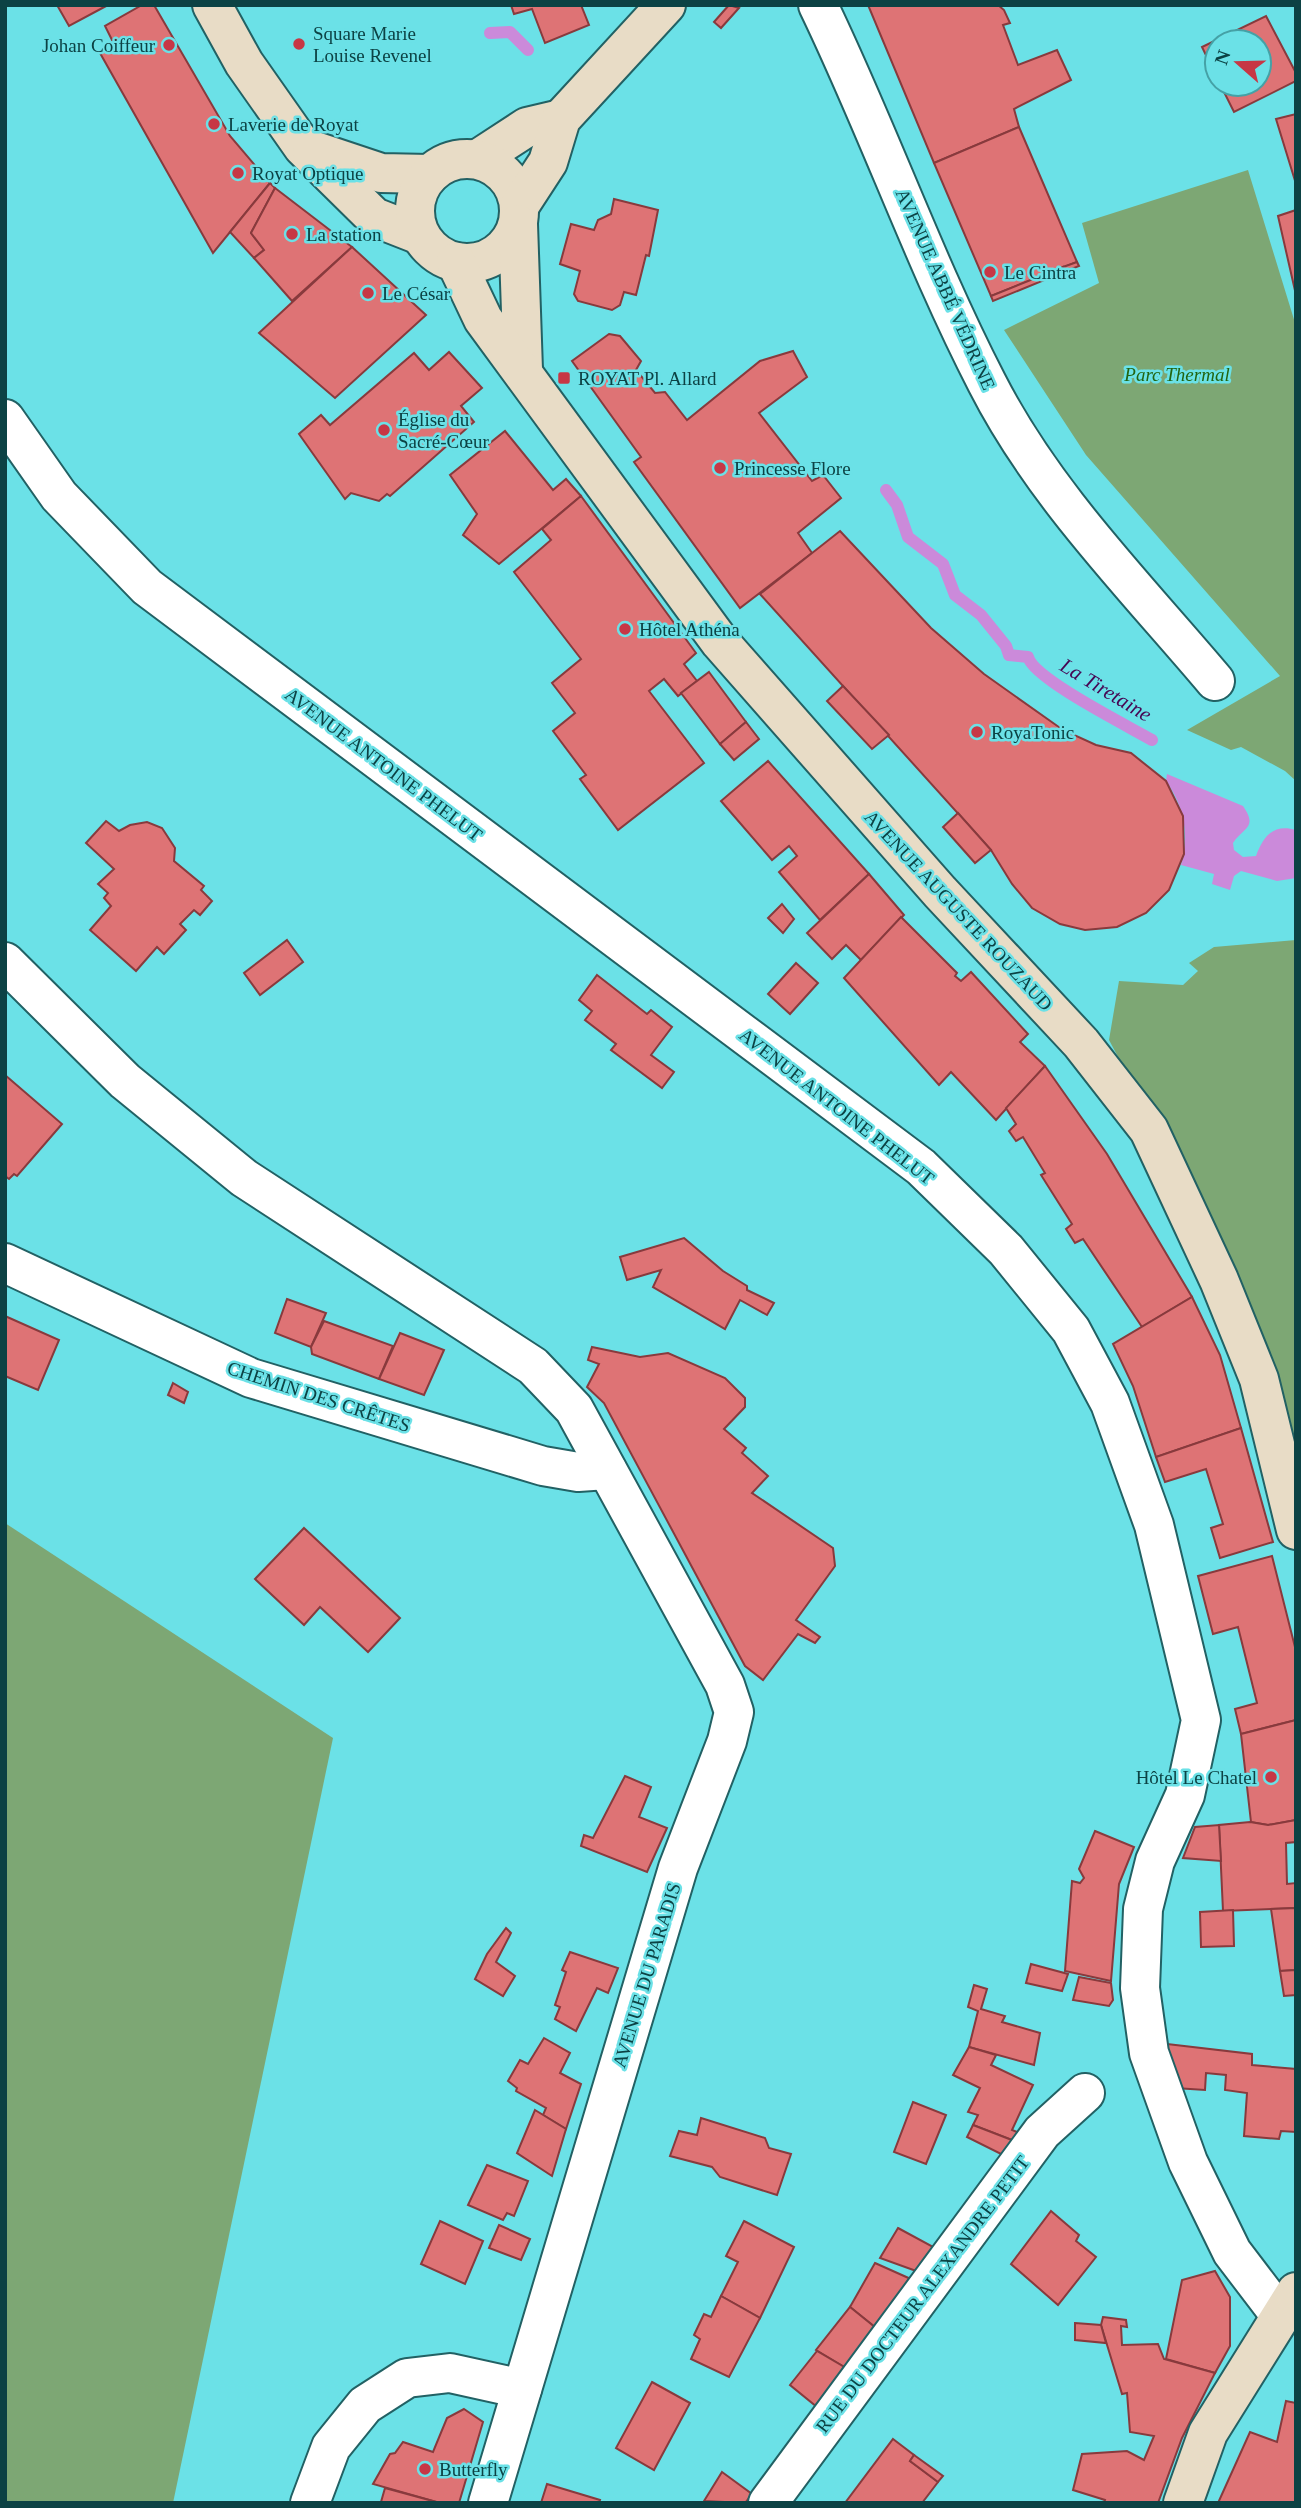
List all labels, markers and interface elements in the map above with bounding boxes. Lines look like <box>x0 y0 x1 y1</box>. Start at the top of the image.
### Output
place label: Square Marie Louise Revenel <box>313 23 432 66</box>
north arrow <box>1203 28 1273 98</box>
place label: Johan Coiffeur <box>42 35 156 56</box>
marker: Square Marie Louise Revenel <box>291 36 307 52</box>
marker: Johan Coiffeur <box>161 37 177 53</box>
text: N <box>1210 47 1235 67</box>
place label: Laverie de Royat <box>228 114 360 135</box>
marker: Laverie de Royat <box>206 116 222 132</box>
place label: Royat Optique <box>252 163 363 184</box>
marker: Royat Optique <box>230 165 246 181</box>
street label: AVENUE ABBÉ VÉDRINE <box>892 185 999 393</box>
place label: La station <box>306 224 382 245</box>
marker: La station <box>284 226 300 242</box>
place label: Le Cintra <box>1004 262 1077 283</box>
marker: Le Cintra <box>982 264 998 280</box>
place label: Le César <box>382 283 451 304</box>
marker: Le César <box>360 285 376 301</box>
park label: Parc Thermal <box>1123 364 1230 385</box>
place label: ROYAT Pl. Allard <box>578 368 717 389</box>
marker: ROYAT Pl. Allard <box>556 370 572 386</box>
place label: Église du Sacré-Cœur <box>398 409 489 452</box>
marker: Église du Sacré-Cœur <box>376 422 392 438</box>
place label: Princesse Flore <box>734 458 851 479</box>
marker: Princesse Flore <box>712 460 728 476</box>
place label: Hôtel Athéna <box>639 619 740 640</box>
marker: Hôtel Athéna <box>617 621 633 637</box>
water label: La Tiretaine <box>1055 653 1156 727</box>
street label: AVENUE ANTOINE PHELUT <box>281 683 487 846</box>
place label: RoyaTonic <box>991 722 1074 743</box>
marker: RoyaTonic <box>969 724 985 740</box>
street label: AVENUE AUGUSTE ROUZAUD <box>860 806 1057 1015</box>
street label: AVENUE ANTOINE PHELUT <box>735 1024 938 1189</box>
street label: CHEMIN DES CRÊTES <box>225 1357 413 1436</box>
place label: Hôtel Le Chatel <box>1136 1767 1257 1788</box>
marker: Hôtel Le Chatel <box>1263 1769 1279 1785</box>
street label: AVENUE DU PARADIS <box>608 1880 685 2070</box>
street label: RUE DU DOCTEUR ALEXANDRE PETIT <box>811 2152 1034 2437</box>
place label: Butterfly <box>439 2459 508 2480</box>
marker: Butterfly <box>417 2461 433 2477</box>

